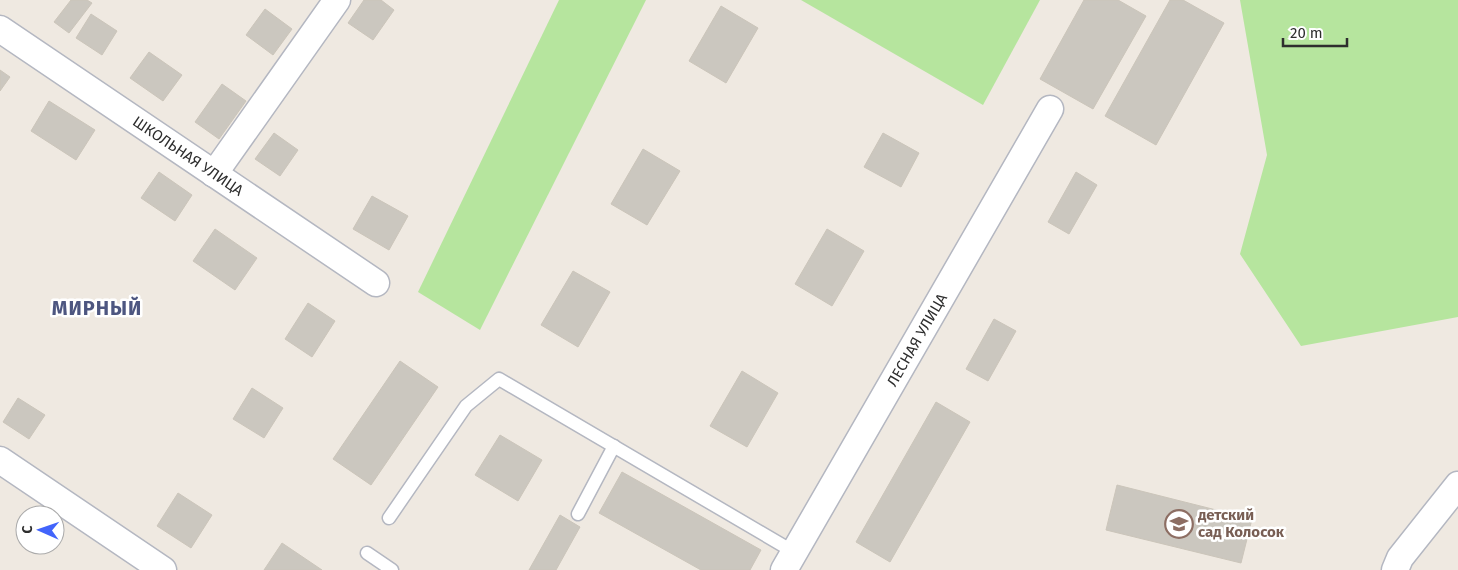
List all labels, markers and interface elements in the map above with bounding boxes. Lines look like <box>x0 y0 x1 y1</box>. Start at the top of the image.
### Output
scale bar <box>1283 15 1347 47</box>
text: 20 m <box>1290 24 1323 42</box>
street label: ШКОЛЬНАЯ УЛИЦА <box>129 112 247 200</box>
street label: ЛЕСНАЯ УЛИЦА <box>883 290 951 390</box>
district label: МИРНЫЙ <box>52 296 142 320</box>
north arrow <box>15 505 65 555</box>
place label: детский сад Колосок <box>1198 506 1285 541</box>
school or university icon: детский сад Колосок <box>1164 509 1194 539</box>
text: С <box>19 525 36 534</box>

